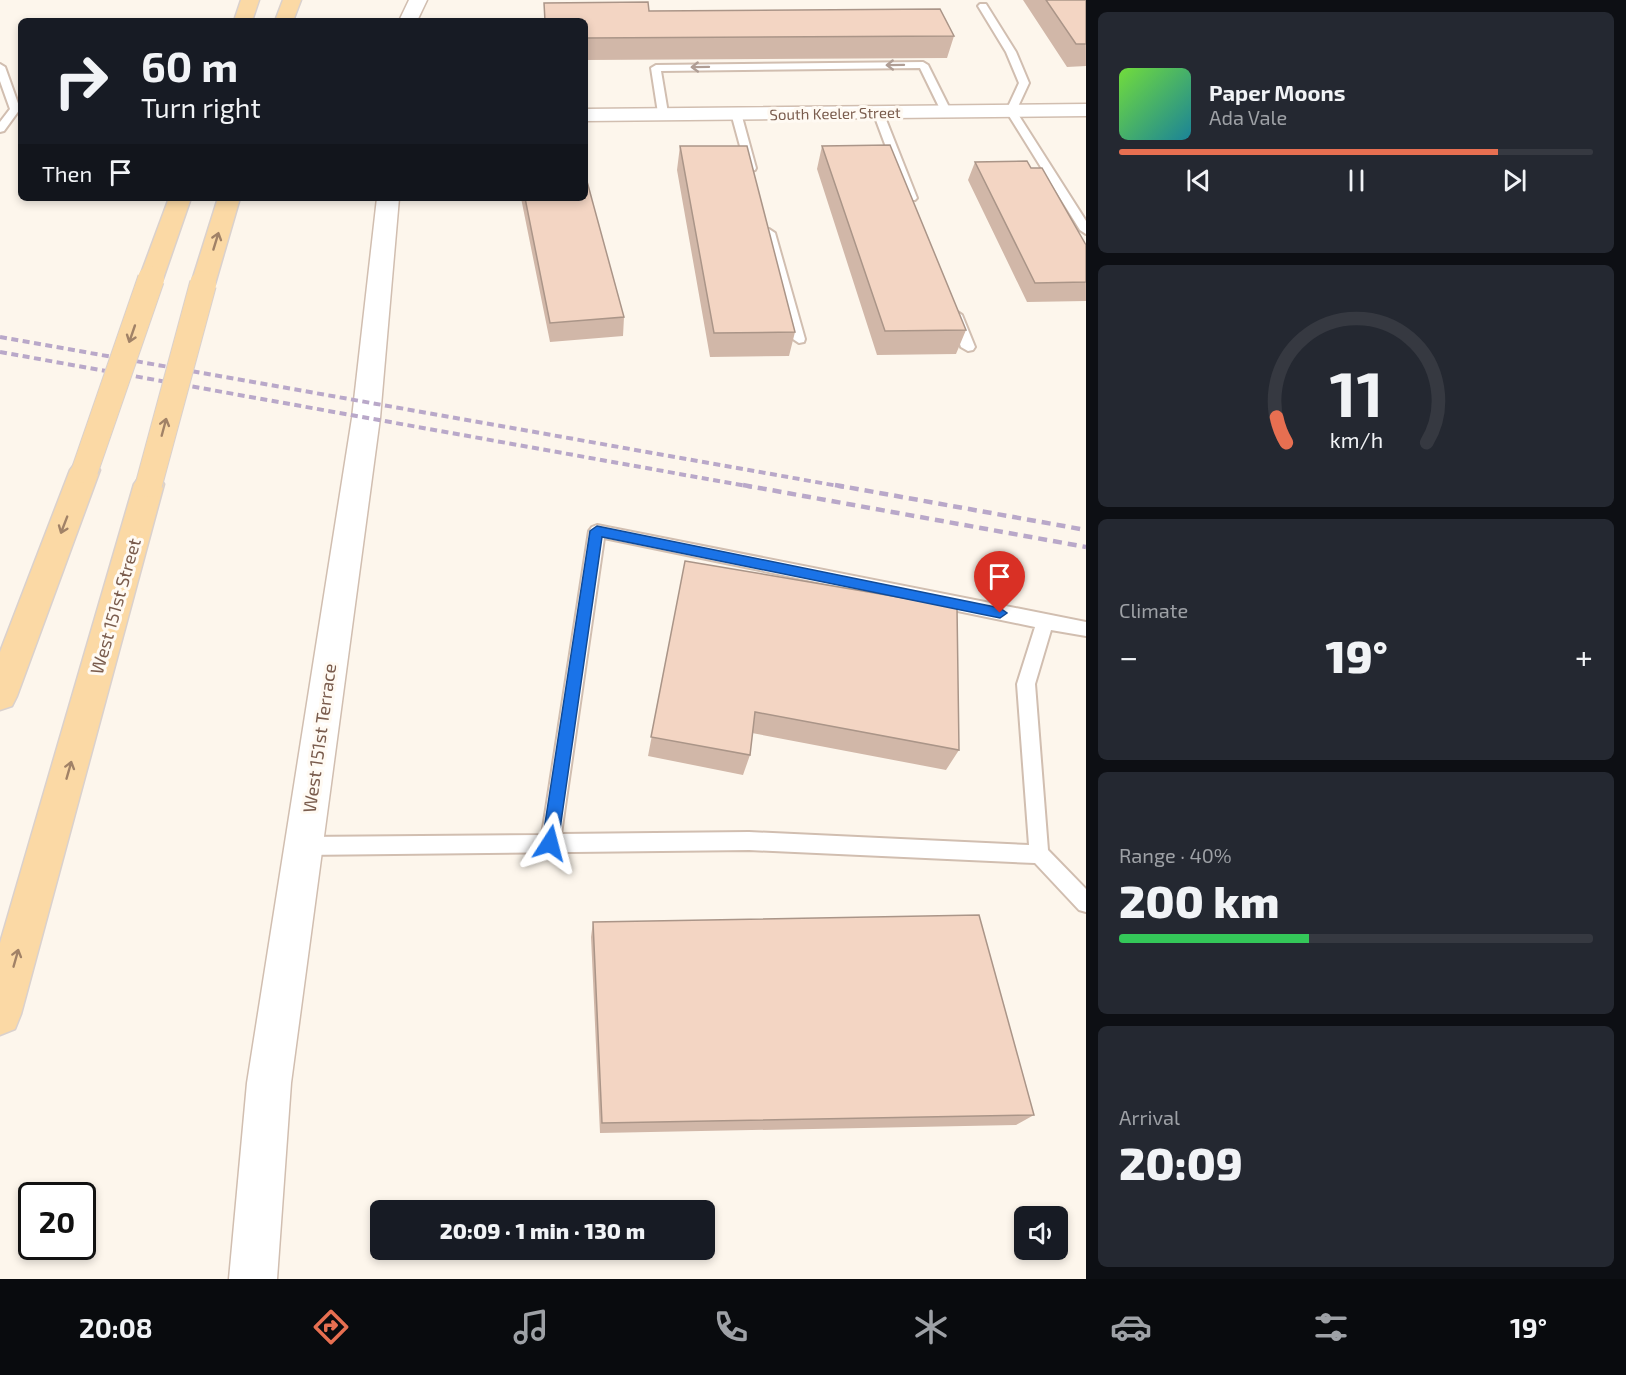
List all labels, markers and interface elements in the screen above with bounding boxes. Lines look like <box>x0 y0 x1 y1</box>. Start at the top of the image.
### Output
text: 60 m <box>141 40 238 90</box>
icon: right <box>42 42 120 120</box>
one-way arrow <box>886 60 906 71</box>
one-way arrow <box>691 61 711 73</box>
text: Paper Moons <box>1209 79 1345 105</box>
text: Turn right <box>141 91 261 123</box>
street label: South Keeler Street <box>769 103 901 123</box>
text: Ada Vale <box>1209 105 1287 129</box>
icon: arrive <box>104 156 137 189</box>
text: Then <box>42 160 92 186</box>
icon: previous <box>1182 164 1215 197</box>
icon: pause <box>1340 164 1373 197</box>
icon: next <box>1498 164 1531 197</box>
one-way arrow <box>211 232 222 251</box>
one-way arrow <box>125 324 136 343</box>
text: 11 <box>1329 355 1383 430</box>
one-way arrow <box>159 418 171 437</box>
text: km/h <box>1329 428 1383 453</box>
one-way arrow <box>58 515 69 533</box>
street label: West 151st Street <box>85 535 145 677</box>
pin <box>974 551 1025 613</box>
icon: arrive <box>983 560 1016 593</box>
text: Climate <box>1119 598 1188 622</box>
text: 19° <box>1325 628 1388 682</box>
text: − <box>1119 636 1138 676</box>
text: + <box>1575 636 1593 676</box>
street label: West 151st Terrace <box>298 662 340 814</box>
one-way arrow <box>63 761 75 780</box>
position arrow <box>518 811 582 875</box>
text: Range · 40% <box>1119 843 1232 867</box>
text: 200 km <box>1119 873 1279 927</box>
one-way arrow <box>11 949 22 968</box>
text: Arrival <box>1119 1105 1180 1129</box>
text: 20:09 <box>1119 1135 1243 1189</box>
speed limit sign: 20 <box>18 1182 96 1260</box>
map controls <box>1014 1206 1068 1260</box>
button: sound <box>1014 1206 1068 1260</box>
text: 20:09 · 1 min · 130 m <box>440 1217 645 1243</box>
icon: directions <box>310 1306 352 1348</box>
icon: music <box>510 1306 552 1348</box>
icon: phone <box>710 1306 752 1348</box>
icon: climate <box>910 1306 952 1348</box>
icon: car <box>1110 1306 1152 1348</box>
icon: filters <box>1310 1306 1352 1348</box>
text: 20:08 <box>79 1311 153 1343</box>
text: 19° <box>1510 1311 1547 1343</box>

